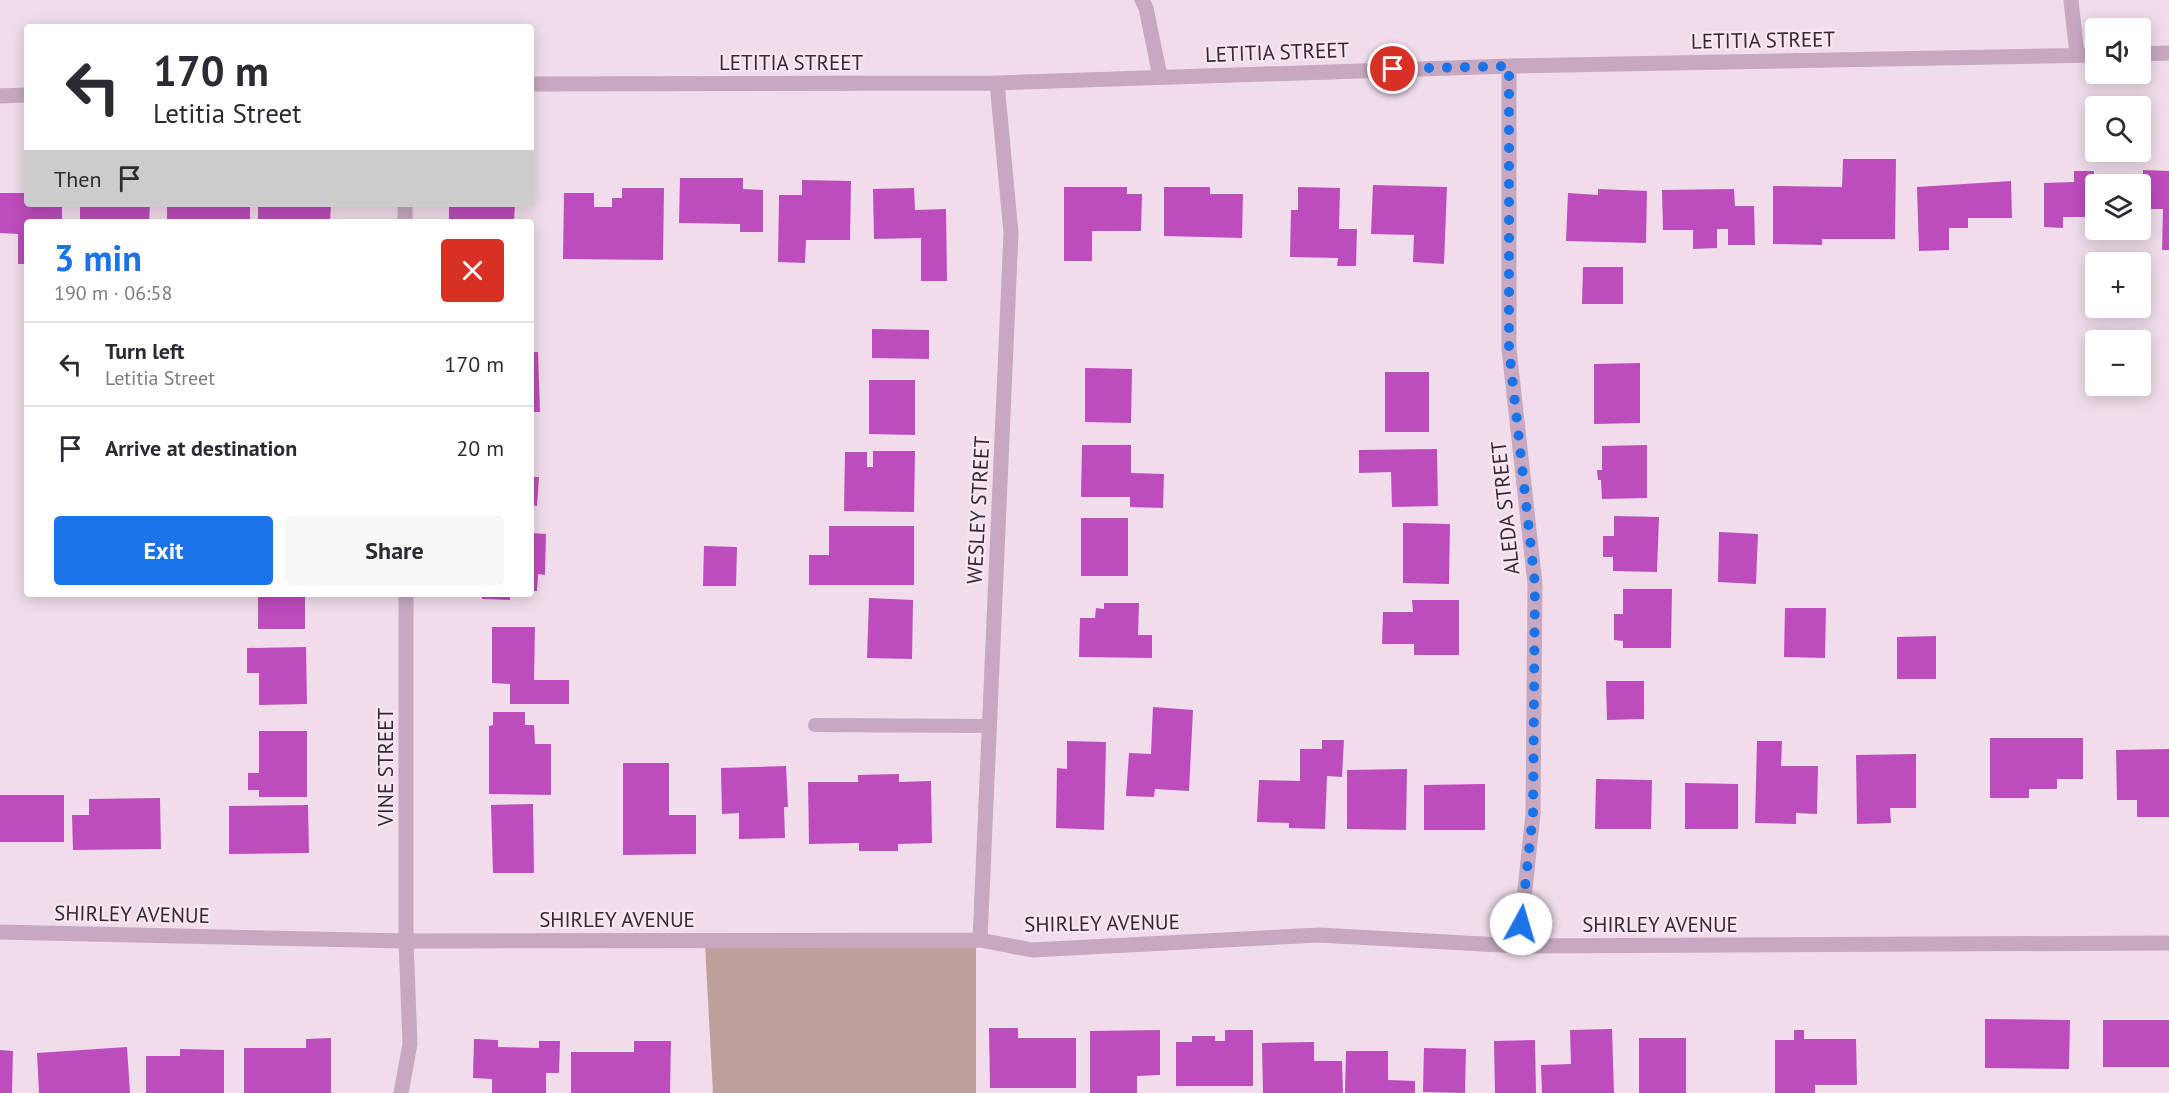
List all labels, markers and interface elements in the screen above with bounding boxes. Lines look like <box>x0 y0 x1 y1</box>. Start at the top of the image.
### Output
map controls <box>2085 18 2151 396</box>
button: sound <box>2085 18 2151 84</box>
street label: LETITIA STREET <box>1691 25 1836 55</box>
street label: LETITIA STREET <box>1204 36 1350 68</box>
text: 170 m <box>153 43 269 98</box>
pin <box>1367 43 1418 94</box>
icon: left <box>54 48 132 126</box>
street label: LETITIA STREET <box>719 49 863 76</box>
icon: arrive <box>1376 52 1409 85</box>
text: Letitia Street <box>153 96 301 130</box>
button: search <box>2085 96 2151 162</box>
icon: arrive <box>113 162 146 195</box>
text: Then <box>54 165 101 193</box>
button: layers <box>2085 174 2151 240</box>
text: 3 min <box>54 234 142 281</box>
button: close <box>441 239 504 302</box>
button: + <box>2085 252 2151 318</box>
text: 190 m · 06:58 <box>54 280 172 306</box>
button: − <box>2085 330 2151 396</box>
text: Turn left <box>105 337 185 365</box>
icon: left <box>54 348 87 381</box>
text: 170 m <box>444 350 504 378</box>
text: Letitia Street <box>105 365 215 391</box>
icon: arrive <box>54 432 87 465</box>
text: Arrive at destination <box>105 434 297 462</box>
text: 20 m <box>456 434 504 462</box>
street label: WESLEY STREET <box>961 435 995 585</box>
street label: ALEDA STREET <box>1485 440 1525 576</box>
button: Exit <box>54 516 273 585</box>
button: Share <box>285 516 504 585</box>
street label: VINE STREET <box>372 707 399 827</box>
position arrow <box>1489 892 1553 956</box>
street label: SHIRLEY AVENUE <box>54 899 210 929</box>
street label: SHIRLEY AVENUE <box>539 906 695 933</box>
street label: SHIRLEY AVENUE <box>1024 908 1180 938</box>
street label: SHIRLEY AVENUE <box>1582 911 1738 938</box>

